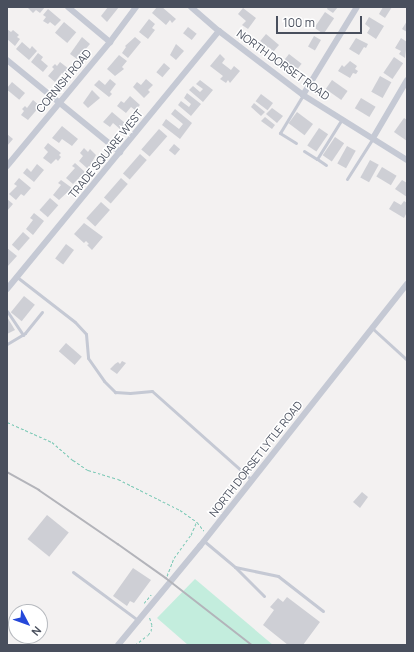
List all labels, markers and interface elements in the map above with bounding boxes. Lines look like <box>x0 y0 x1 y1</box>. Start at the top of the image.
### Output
scale bar <box>278 8 364 34</box>
text: 100 m <box>283 14 315 31</box>
street label: NORTH DORSET ROAD <box>234 27 332 103</box>
street label: CORNISH ROAD <box>34 47 94 115</box>
street label: TRADE SQUARE WEST <box>66 107 146 201</box>
street label: NORTH DORSET LYTLE ROAD <box>207 398 305 520</box>
north arrow <box>8 604 48 644</box>
text: N <box>28 624 45 639</box>

